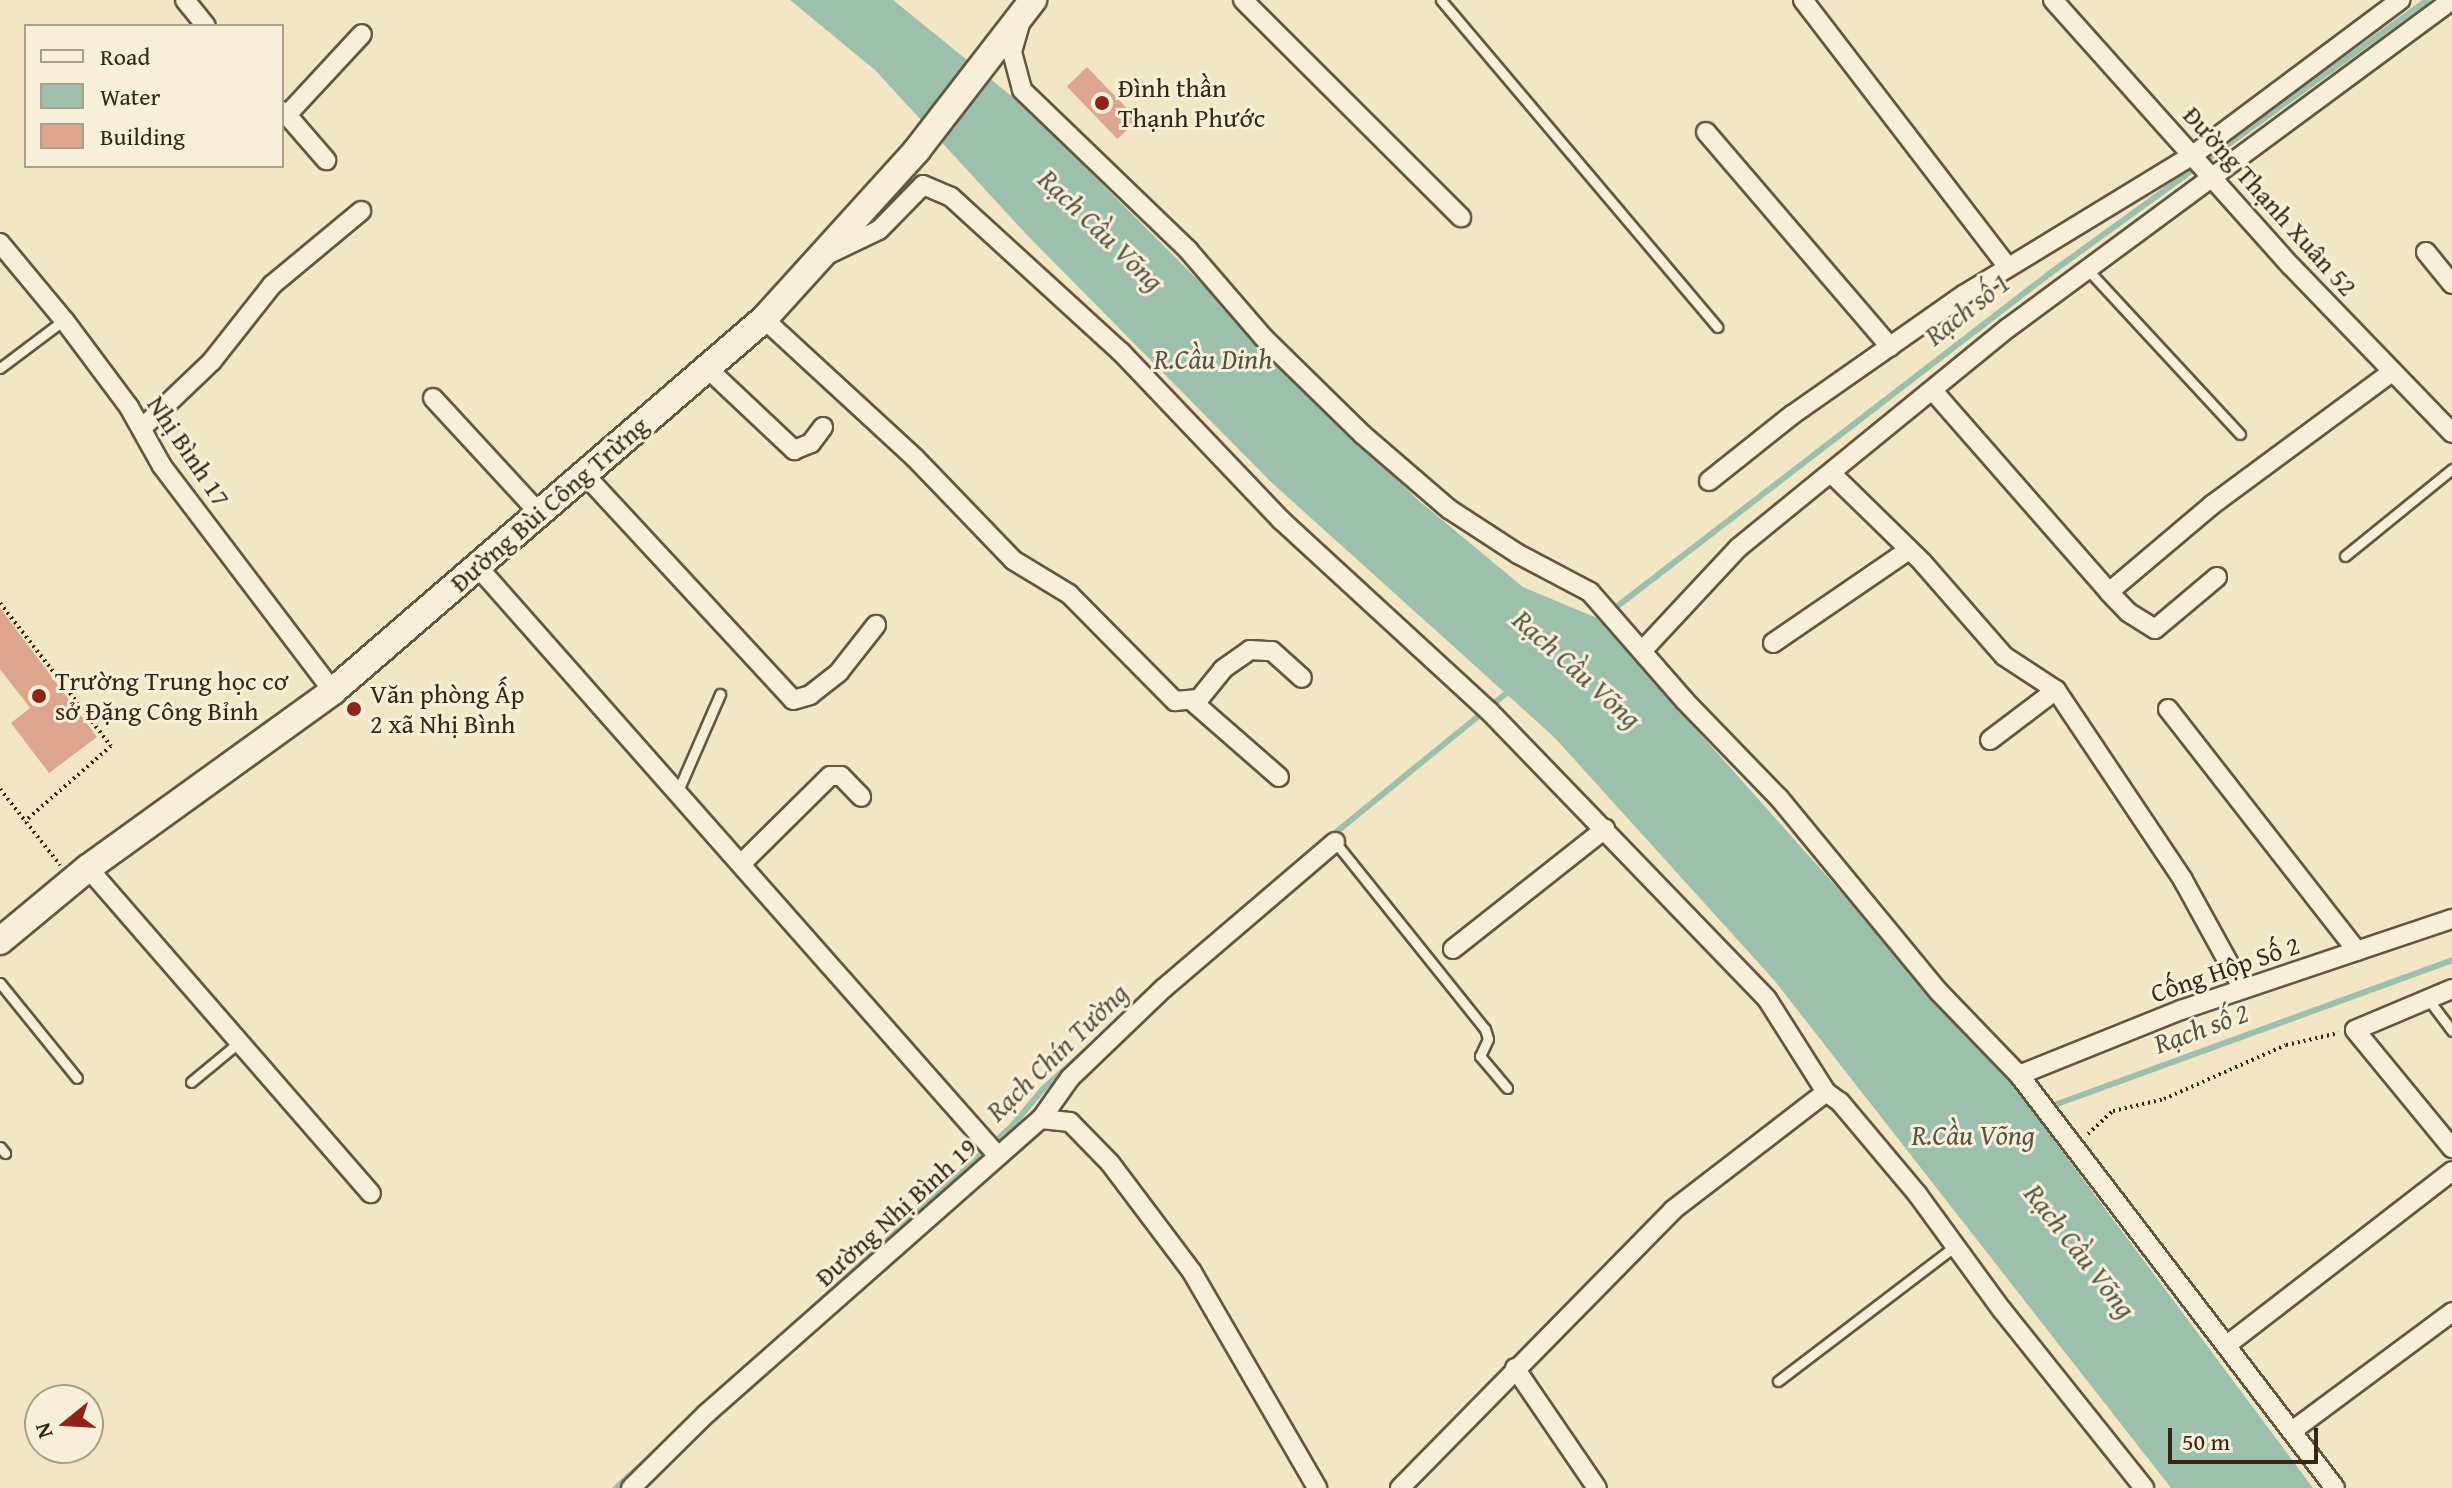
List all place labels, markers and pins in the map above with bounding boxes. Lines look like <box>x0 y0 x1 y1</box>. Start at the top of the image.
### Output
place label: Đình thần Thạnh Phước <box>1118 72 1265 134</box>
marker: Đình thần Thạnh Phước <box>1093 94 1111 112</box>
place label: Trường Trung học cơ sở Đặng Công Bỉnh <box>55 665 288 726</box>
place label: Văn phòng Ấp 2 xã Nhị Bình <box>370 678 525 740</box>
marker: Trường Trung học cơ sở Đặng Công Bỉnh <box>30 687 48 705</box>
marker: Văn phòng Ấp 2 xã Nhị Bình <box>345 700 363 718</box>

